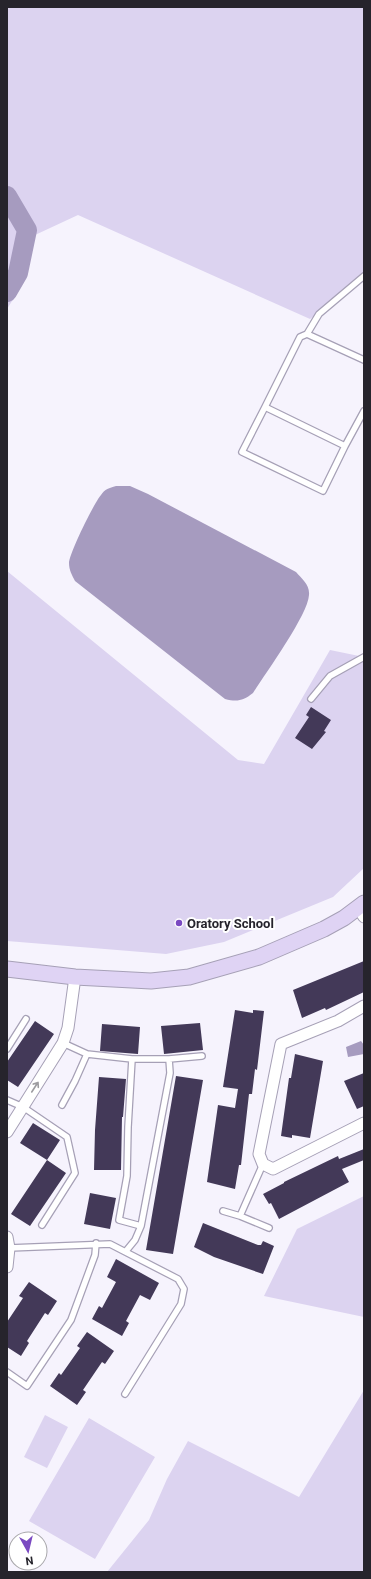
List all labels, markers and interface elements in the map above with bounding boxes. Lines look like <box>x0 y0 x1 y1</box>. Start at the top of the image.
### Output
place label: Oratory School <box>187 916 274 931</box>
marker: Oratory School <box>174 918 184 928</box>
one-way arrow <box>32 1081 40 1093</box>
north arrow <box>8 1531 48 1571</box>
text: N <box>24 1553 34 1567</box>

